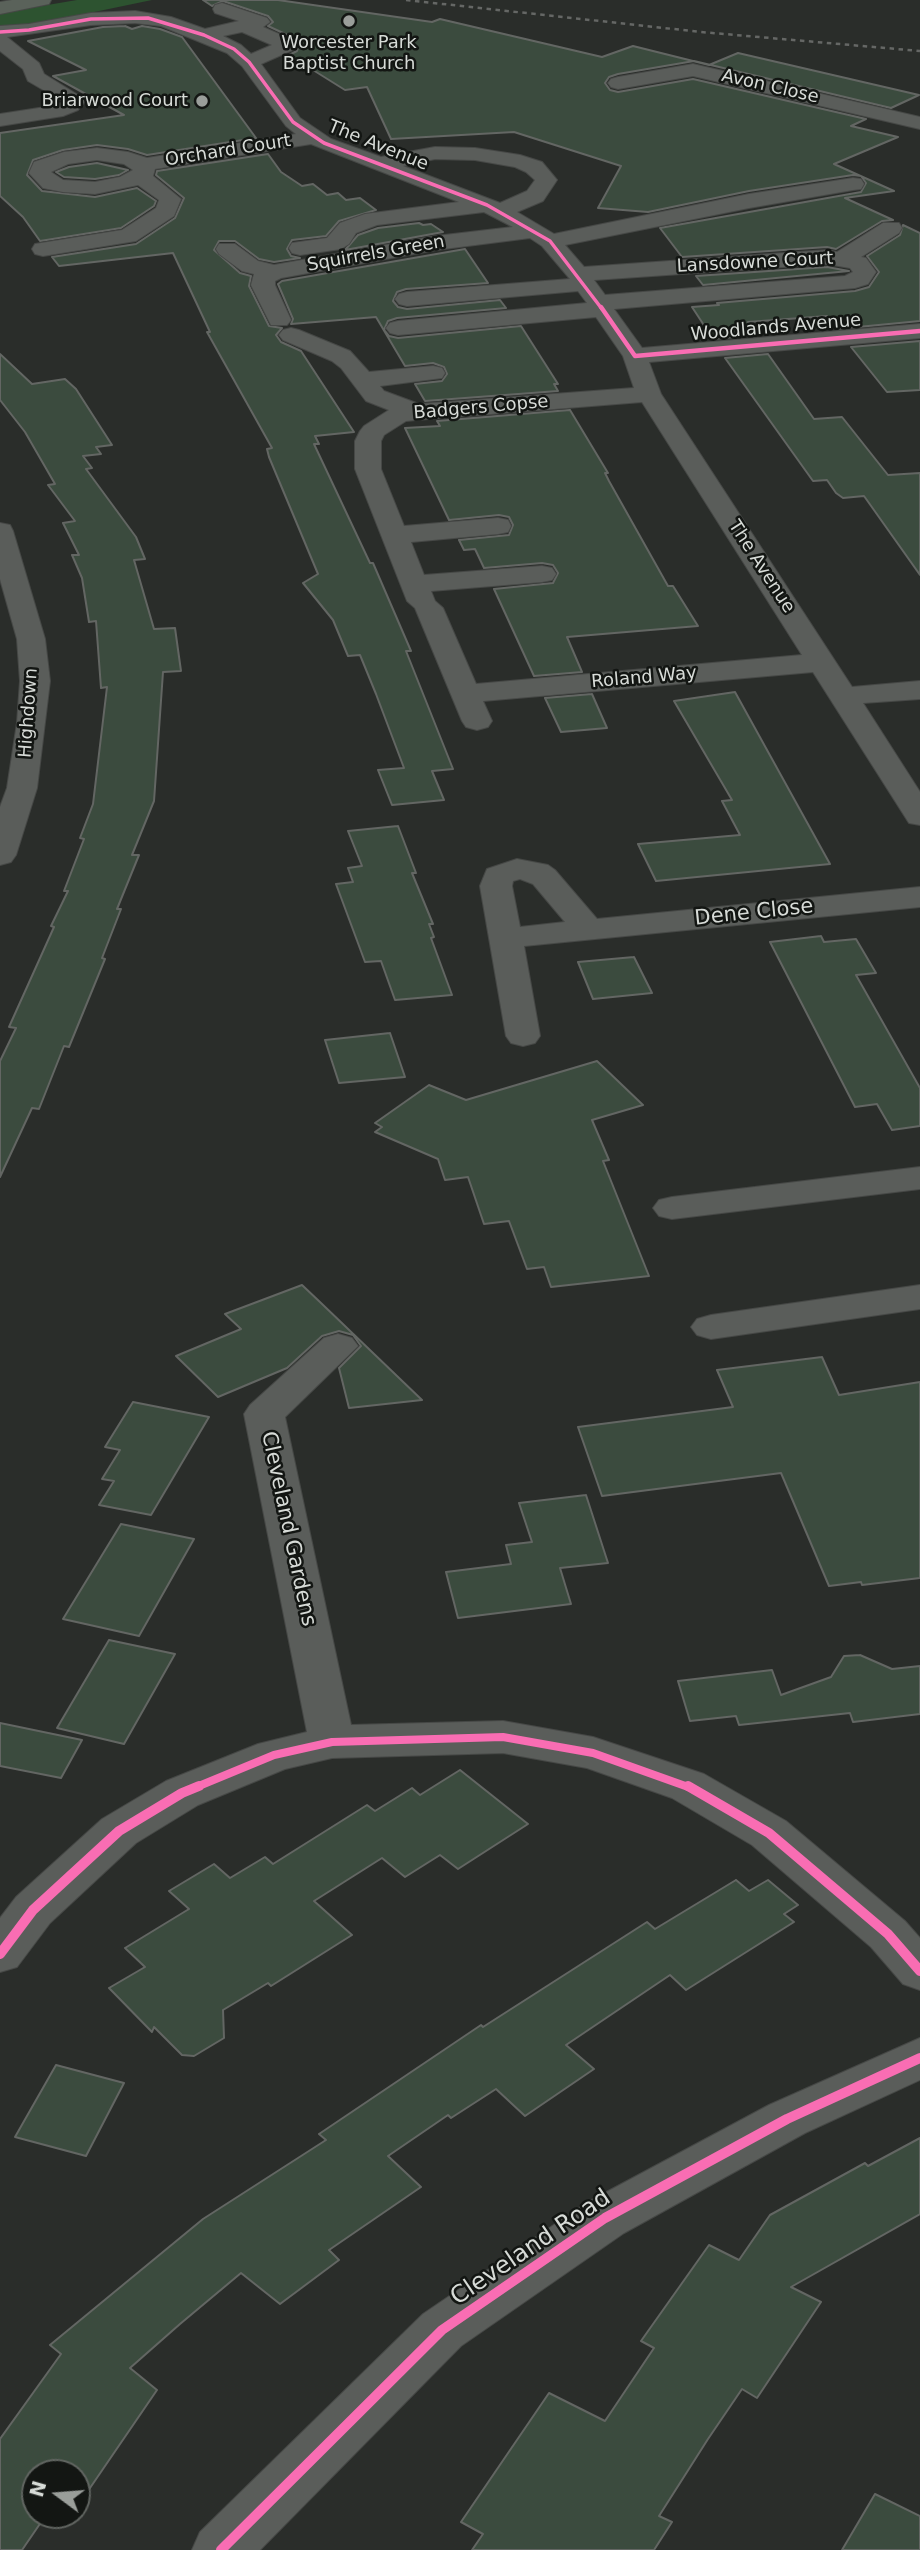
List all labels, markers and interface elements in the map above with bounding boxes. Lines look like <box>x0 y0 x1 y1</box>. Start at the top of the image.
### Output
marker: Worcester Park Baptist Church <box>341 13 357 29</box>
place label: Worcester Park Baptist Church <box>281 32 417 74</box>
street label: Avon Close <box>719 65 821 109</box>
place label: Briarwood Court <box>41 90 188 112</box>
marker: Briarwood Court <box>194 93 210 109</box>
street label: The Avenue <box>325 116 431 176</box>
street label: Orchard Court <box>164 130 292 172</box>
street label: Squirrels Green <box>306 231 446 277</box>
street label: Lansdowne Court <box>676 248 834 278</box>
street label: Woodlands Avenue <box>690 310 862 346</box>
street label: Badgers Copse <box>413 391 549 425</box>
street label: The Avenue <box>723 517 799 617</box>
street label: Roland Way <box>590 663 698 693</box>
street label: Highdown <box>15 667 43 759</box>
street label: Dene Close <box>693 894 815 932</box>
street label: Cleveland Gardens <box>255 1429 321 1629</box>
street label: Cleveland Road <box>446 2184 616 2312</box>
north arrow <box>21 2459 91 2529</box>
text: N <box>25 2478 51 2499</box>

